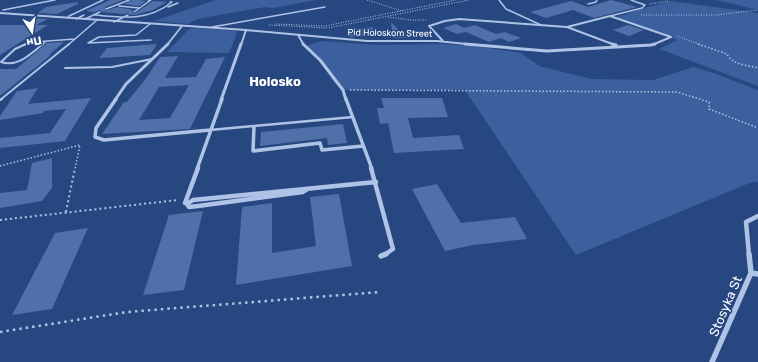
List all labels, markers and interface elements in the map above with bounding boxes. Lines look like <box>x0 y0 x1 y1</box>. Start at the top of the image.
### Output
north arrow <box>12 12 52 52</box>
street label: Pid Holoskom Street <box>347 27 433 39</box>
text: Пн <box>25 33 43 49</box>
district label: Holosko <box>249 74 301 89</box>
street label: Stosyka St <box>706 274 745 339</box>

